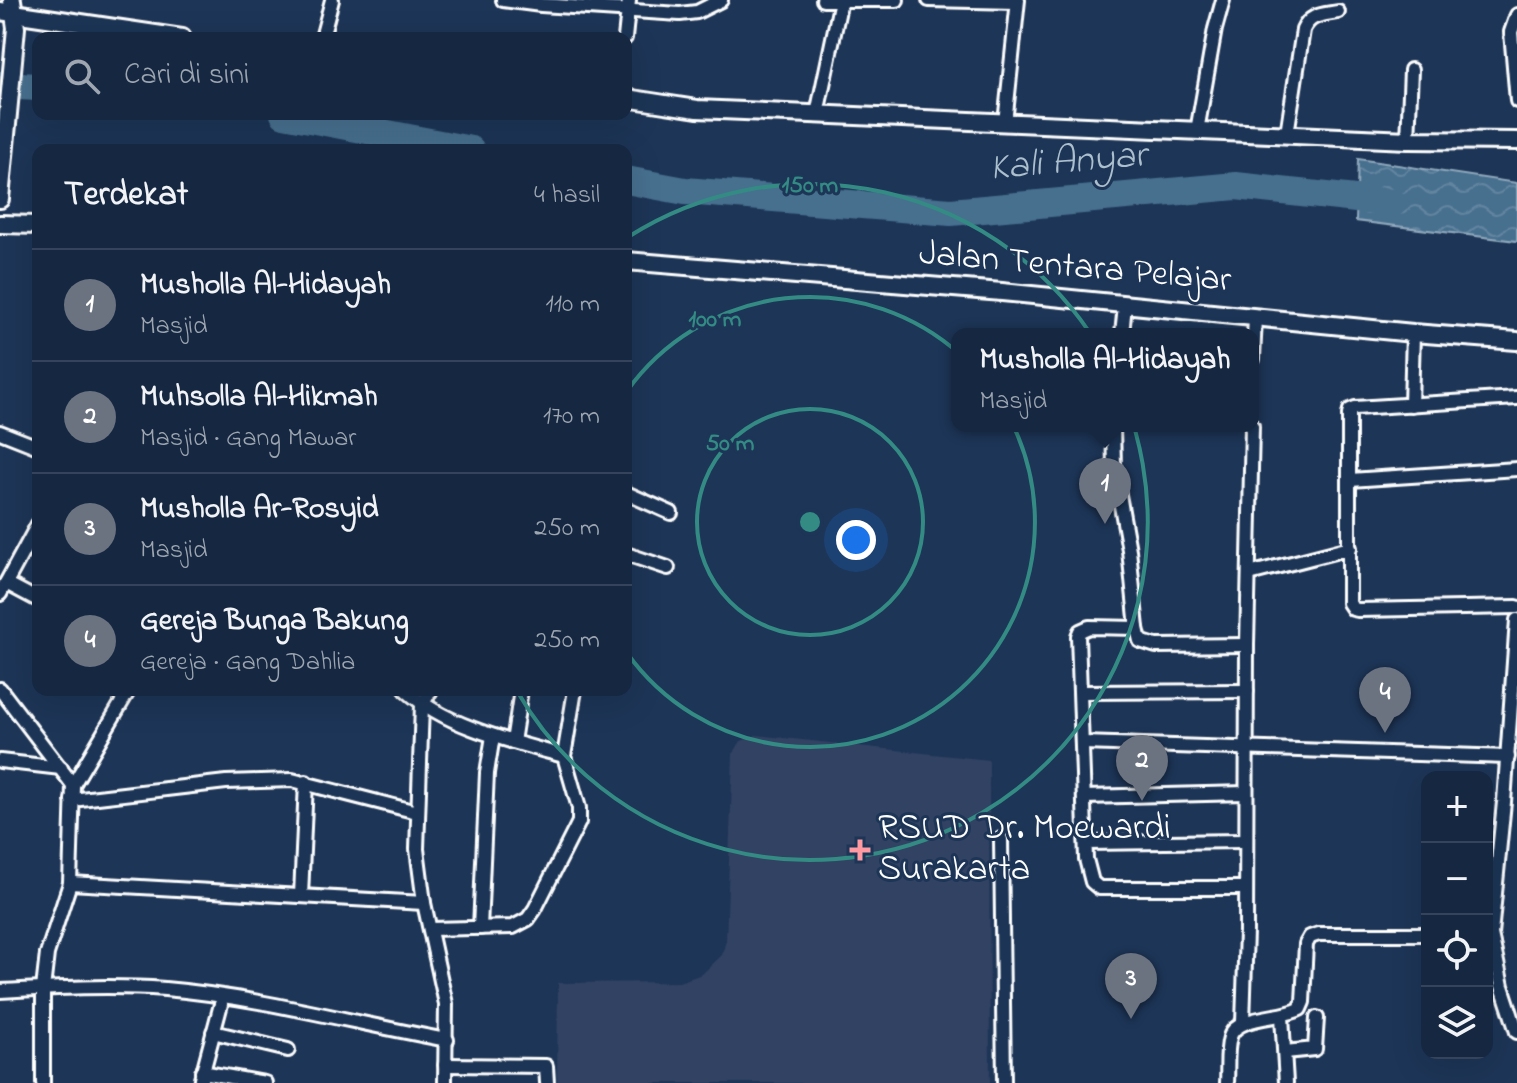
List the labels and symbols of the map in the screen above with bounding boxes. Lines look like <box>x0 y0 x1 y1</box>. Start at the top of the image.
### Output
water label: Kali Anyar <box>987 128 1153 198</box>
text: 150 m <box>782 169 839 204</box>
street label: Jalan Tentara Pelajar <box>917 228 1234 308</box>
text: 100 m <box>689 303 742 338</box>
text: 50 m <box>706 427 755 462</box>
pin: 1 <box>1079 458 1131 524</box>
centre of rings <box>796 508 824 536</box>
your location <box>836 520 876 560</box>
pin: 4 <box>1359 667 1411 733</box>
pin: 2 <box>1116 735 1168 801</box>
place label: RSUD Dr. Moewardi Surakarta <box>878 803 1171 897</box>
marker: RSUD Dr. Moewardi Surakarta <box>849 839 871 861</box>
pin: 3 <box>1105 953 1157 1019</box>

